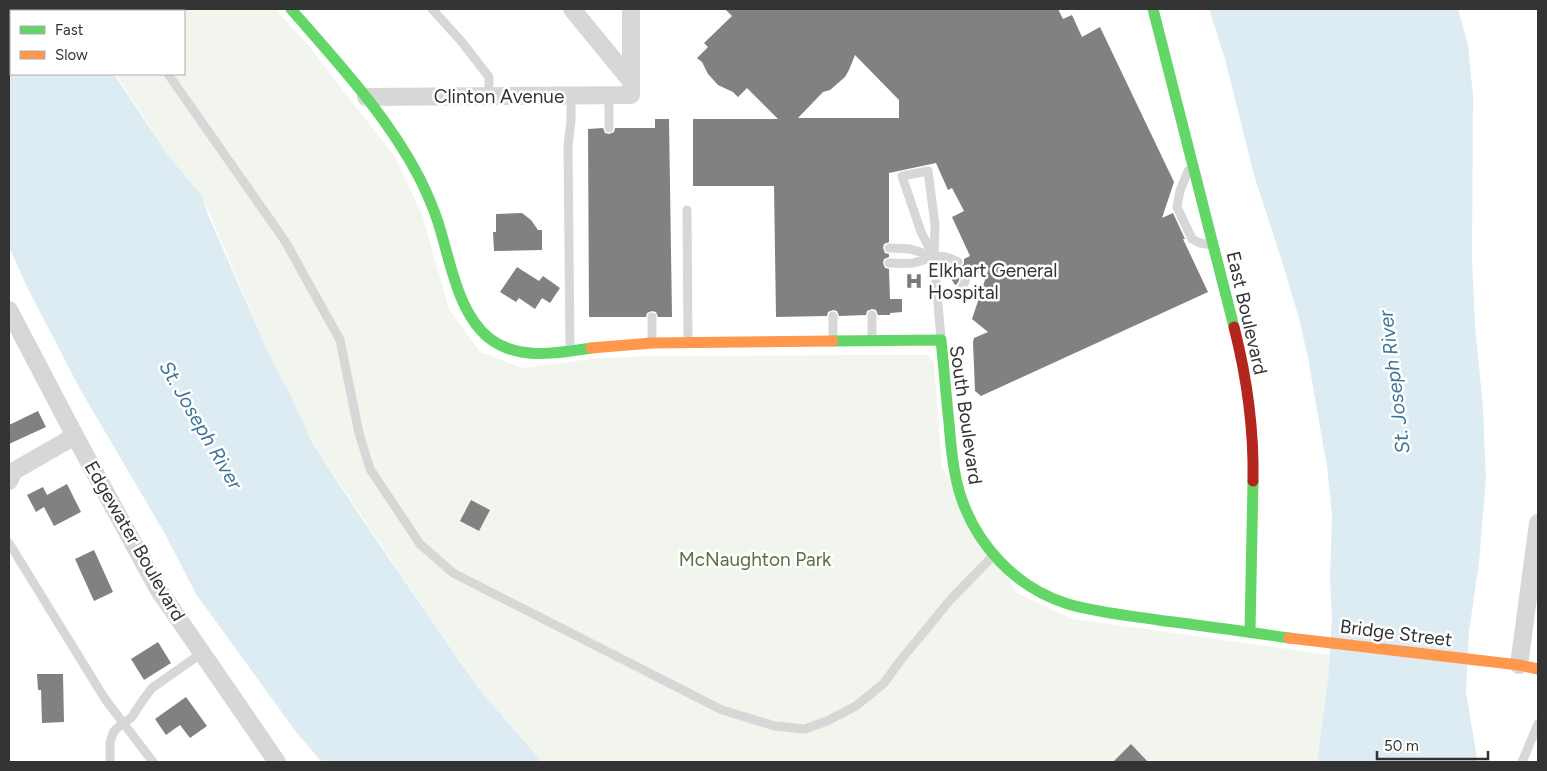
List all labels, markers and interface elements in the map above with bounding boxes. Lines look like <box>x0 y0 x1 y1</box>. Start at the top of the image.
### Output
legend <box>10 10 185 75</box>
text: Fast <box>55 21 84 39</box>
text: Slow <box>55 46 88 64</box>
street label: Clinton Avenue <box>434 85 564 108</box>
street label: East Boulevard <box>1222 249 1272 377</box>
place label: Elkhart General Hospital <box>928 259 1057 304</box>
hospital icon: Elkhart General Hospital <box>904 271 924 291</box>
water label: St. Joseph River <box>1373 308 1415 455</box>
street label: South Boulevard <box>945 344 987 486</box>
water label: St. Joseph River <box>154 356 248 495</box>
street label: Edgewater Boulevard <box>80 457 190 625</box>
park label: McNaughton Park <box>679 548 832 571</box>
street label: Bridge Street <box>1339 615 1453 651</box>
scale bar <box>1377 728 1488 760</box>
text: 50 m <box>1384 737 1419 755</box>

